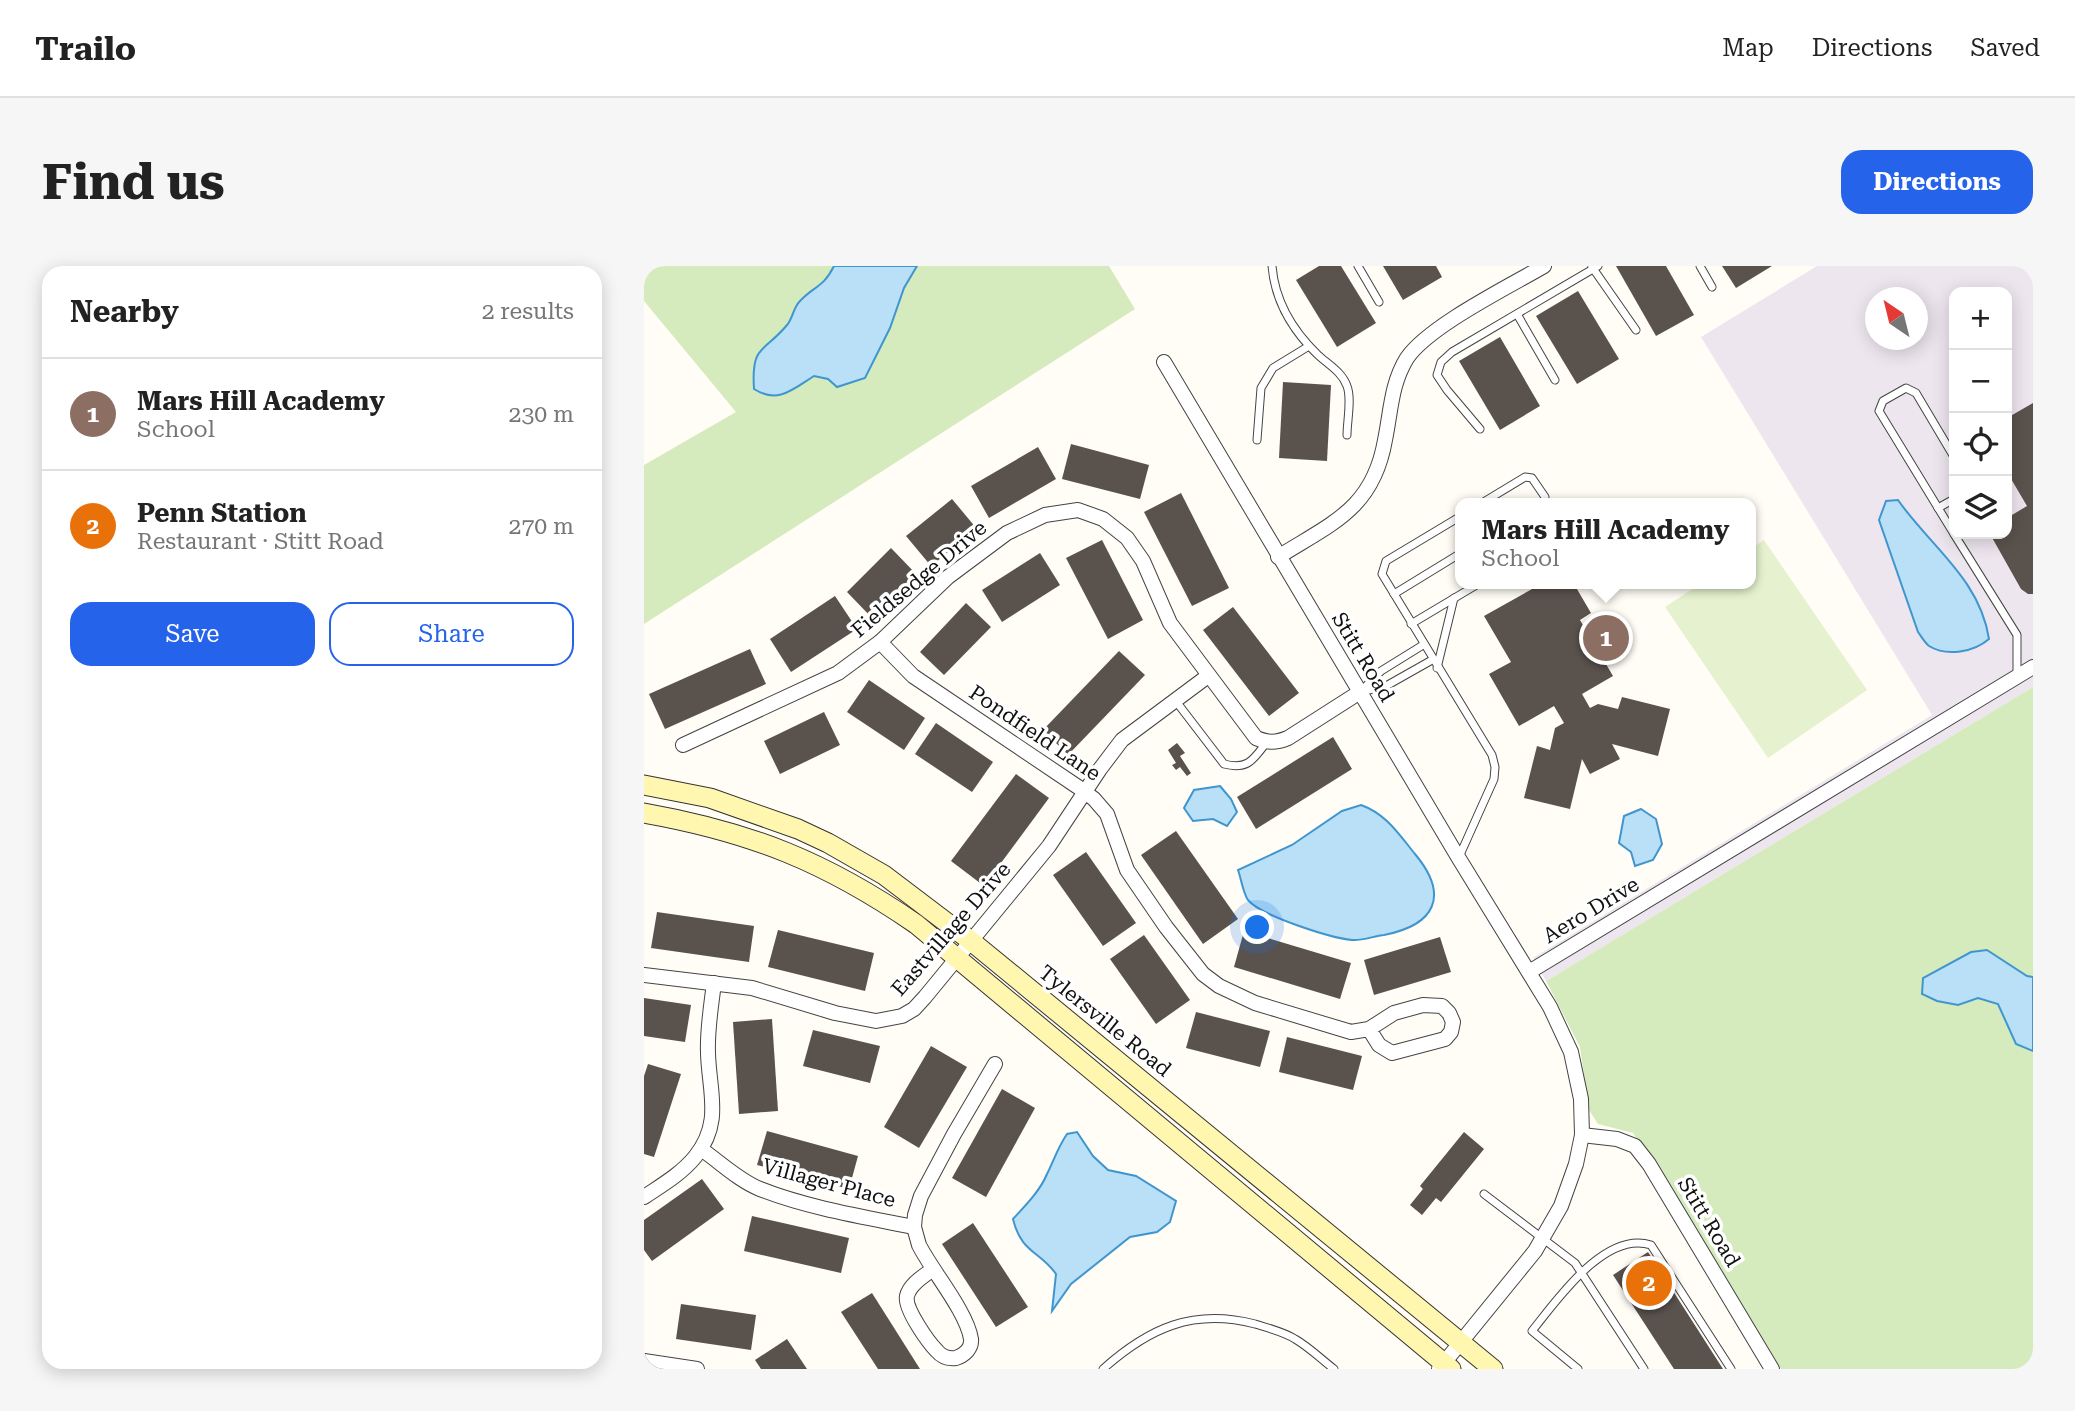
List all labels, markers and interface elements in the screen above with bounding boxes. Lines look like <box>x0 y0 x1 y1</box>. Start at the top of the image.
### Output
text: Trailo <box>35 29 136 68</box>
text: Map <box>1722 34 1774 62</box>
text: Directions <box>1812 34 1932 62</box>
text: Saved <box>1970 34 2040 62</box>
button: Directions <box>1841 150 2033 214</box>
text: Find us <box>42 154 225 211</box>
north arrow <box>1865 287 1928 350</box>
map controls <box>1949 287 2012 539</box>
button: + <box>1949 287 2012 350</box>
text: Nearby <box>70 294 179 329</box>
text: 2 results <box>482 298 574 325</box>
button: − <box>1949 350 2012 413</box>
text: Mars Hill Academy <box>137 386 385 416</box>
text: 1 <box>87 401 99 428</box>
text: 230 m <box>509 401 574 428</box>
button: locate <box>1949 413 2012 476</box>
text: School <box>137 416 215 443</box>
button: layers <box>1949 476 2012 539</box>
text: Penn Station <box>137 498 307 528</box>
popup <box>1455 498 1756 589</box>
text: 2 <box>87 513 99 540</box>
text: 270 m <box>509 513 574 540</box>
text: Mars Hill Academy <box>1482 515 1729 545</box>
street label: Fieldsedge Drive <box>847 516 991 642</box>
text: Restaurant · Stitt Road <box>137 528 384 555</box>
text: School <box>1482 545 1559 572</box>
button: Save <box>70 602 315 666</box>
button: Share <box>329 602 574 666</box>
street label: Stitt Road <box>1327 608 1399 707</box>
pin: 1 <box>1583 612 1629 664</box>
street label: Pondfield Lane <box>965 680 1105 786</box>
street label: Eastvillage Drive <box>886 857 1016 1001</box>
street label: Aero Drive <box>1539 872 1643 948</box>
your location <box>1240 910 1274 944</box>
street label: Tylersville Road <box>1034 960 1176 1082</box>
street label: Villager Place <box>760 1154 898 1212</box>
street label: Stitt Road <box>1673 1173 1745 1272</box>
pin: 2 <box>1626 1257 1672 1309</box>

